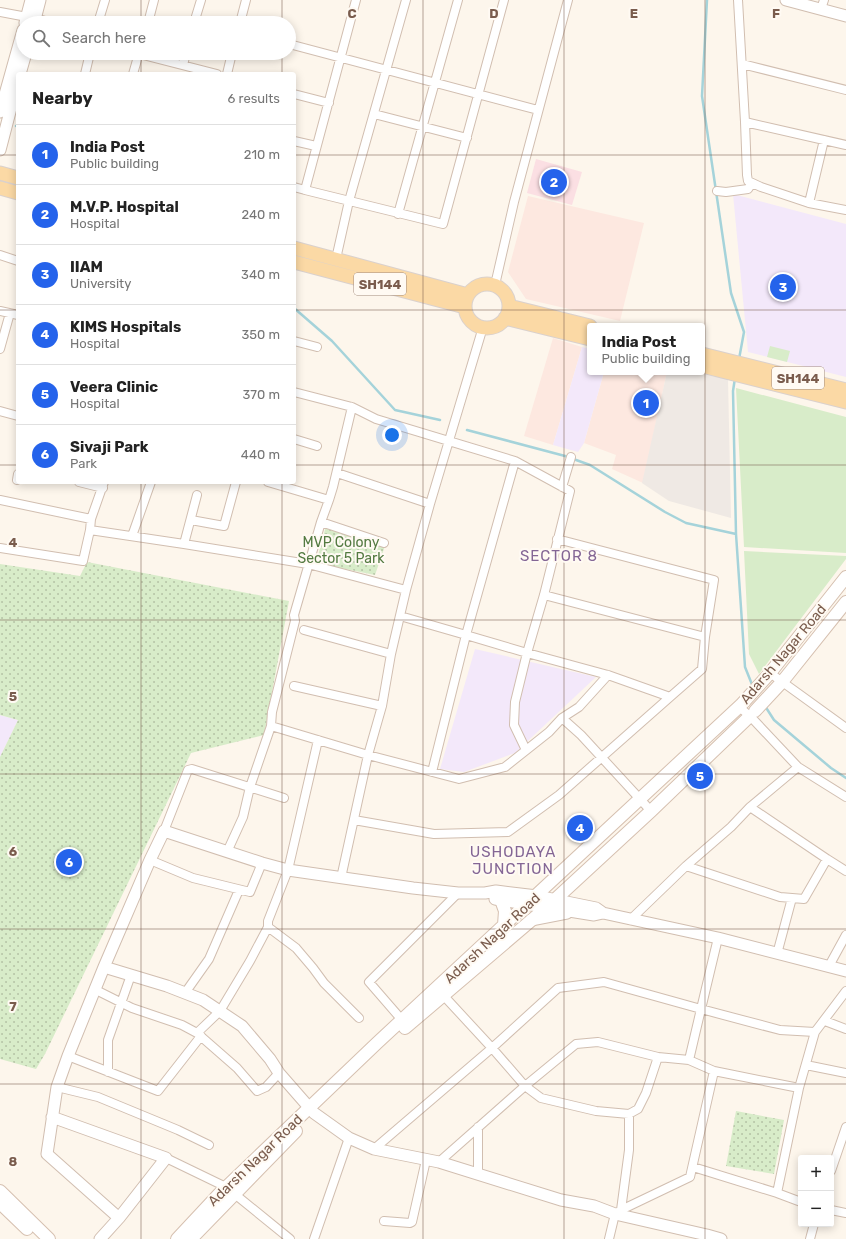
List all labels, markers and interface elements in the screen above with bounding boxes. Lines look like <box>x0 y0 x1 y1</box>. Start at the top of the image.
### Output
text: C <box>347 6 357 21</box>
text: D <box>489 6 499 21</box>
text: E <box>630 6 638 21</box>
text: F <box>772 6 780 21</box>
search box <box>16 16 296 60</box>
icon: search <box>30 27 52 49</box>
text: Search here <box>62 29 146 47</box>
text: Nearby <box>32 88 93 108</box>
text: 6 results <box>228 91 280 106</box>
text: India Post <box>70 138 145 156</box>
text: 1 <box>42 147 48 162</box>
text: 210 m <box>244 147 280 162</box>
text: Public building <box>70 156 159 171</box>
pin: 2 <box>541 167 567 197</box>
text: M.V.P. Hospital <box>70 198 179 216</box>
text: 2 <box>41 207 49 222</box>
text: 240 m <box>241 207 280 222</box>
text: Hospital <box>70 216 120 231</box>
text: IIAM <box>70 258 103 276</box>
text: 3 <box>41 267 49 282</box>
text: 340 m <box>241 267 280 282</box>
pin: 3 <box>770 272 796 302</box>
road number: SH144 <box>354 273 406 295</box>
text: University <box>70 276 131 291</box>
text: KIMS Hospitals <box>70 318 181 336</box>
popup <box>587 323 705 375</box>
text: 4 <box>41 327 49 342</box>
text: 350 m <box>241 327 280 342</box>
text: India Post <box>602 333 676 351</box>
text: Hospital <box>70 336 120 351</box>
text: Public building <box>602 351 690 366</box>
road number: SH144 <box>772 367 824 389</box>
text: Veera Clinic <box>70 378 158 396</box>
text: 5 <box>41 387 49 402</box>
text: 370 m <box>243 387 280 402</box>
pin: 1 <box>633 388 659 418</box>
text: Hospital <box>70 396 120 411</box>
your location <box>382 425 402 445</box>
text: Sivaji Park <box>70 438 149 456</box>
text: 6 <box>41 447 49 462</box>
text: 440 m <box>241 447 280 462</box>
text: Park <box>70 456 97 471</box>
park label: MVP Colony Sector 5 Park <box>297 534 385 567</box>
text: 4 <box>9 535 18 550</box>
district label: SECTOR 8 <box>520 547 598 565</box>
street label: Adarsh Nagar Road <box>737 601 830 708</box>
text: 5 <box>9 689 17 704</box>
pin: 5 <box>687 761 713 791</box>
pin: 4 <box>567 813 593 843</box>
district label: USHODAYA JUNCTION <box>470 843 556 878</box>
text: 6 <box>9 844 18 859</box>
pin: 6 <box>56 847 82 877</box>
street label: Adarsh Nagar Road <box>441 890 544 987</box>
text: 7 <box>9 999 17 1014</box>
street label: Adarsh Nagar Road <box>205 1111 306 1210</box>
text: 8 <box>9 1154 18 1169</box>
map controls <box>798 1155 834 1227</box>
button: + <box>798 1155 834 1191</box>
button: − <box>798 1191 834 1227</box>

